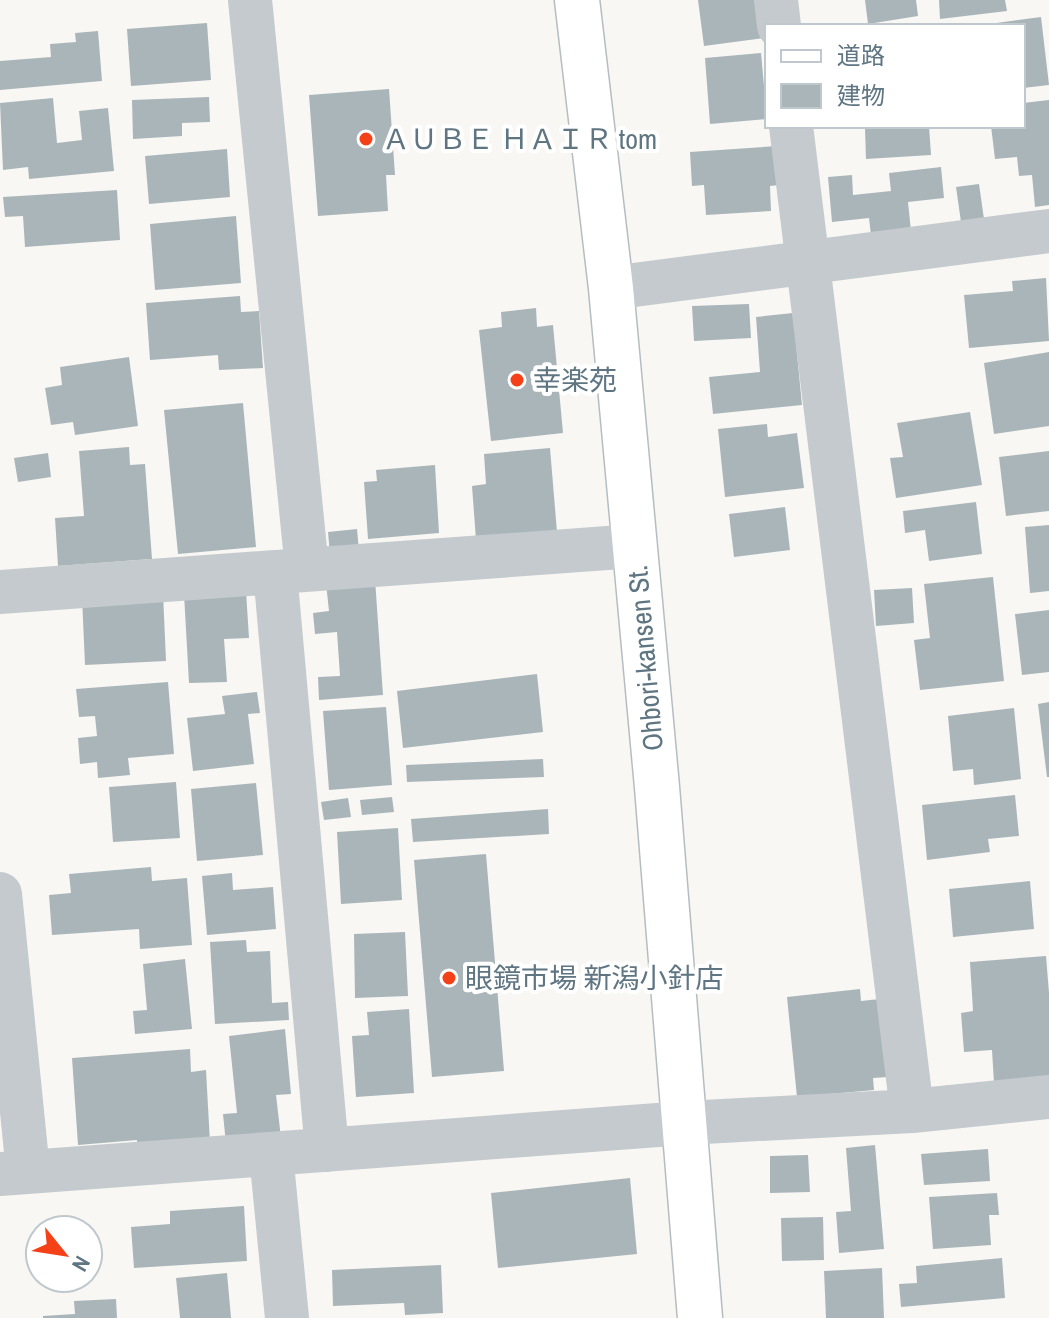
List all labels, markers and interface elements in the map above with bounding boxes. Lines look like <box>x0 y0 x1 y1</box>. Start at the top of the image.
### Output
legend <box>765 24 1025 128</box>
text: 道路 <box>837 39 885 71</box>
text: 建物 <box>837 79 885 111</box>
place label: ＡＵＢＥ ＨＡＩＲ tom <box>382 120 657 158</box>
marker: ＡＵＢＥ ＨＡＩＲ tom <box>357 130 375 148</box>
place label: 幸楽苑 <box>533 361 617 399</box>
marker: 幸楽苑 <box>508 371 526 389</box>
street label: Ohbori-kansen St. <box>618 564 672 752</box>
place label: 眼鏡市場 新潟小針店 <box>465 959 723 997</box>
marker: 眼鏡市場 新潟小針店 <box>440 969 458 987</box>
north arrow <box>24 1214 104 1294</box>
text: N <box>65 1251 98 1277</box>

